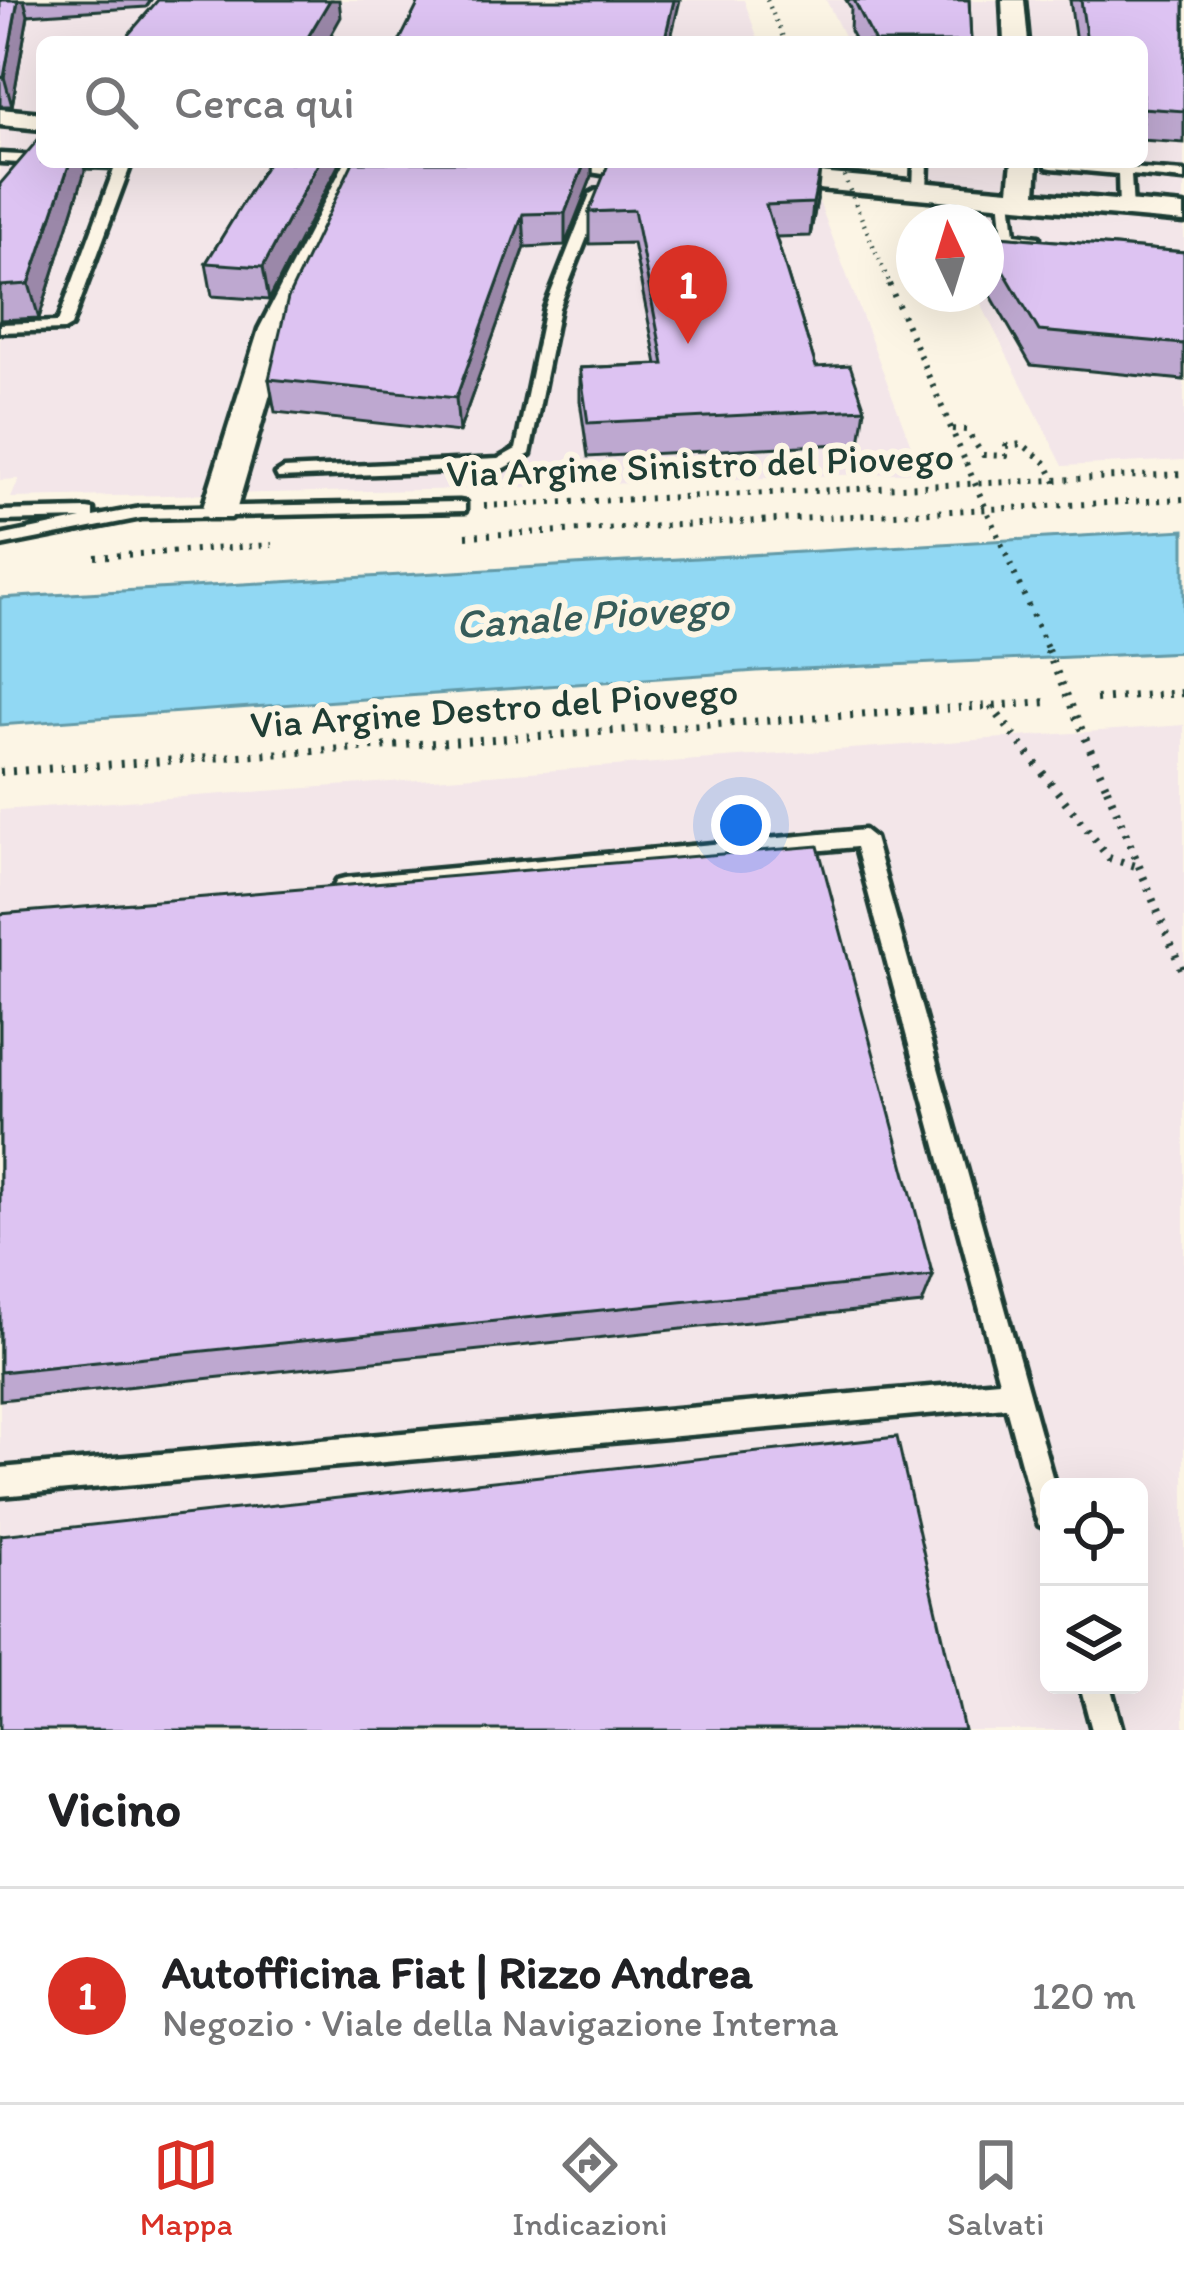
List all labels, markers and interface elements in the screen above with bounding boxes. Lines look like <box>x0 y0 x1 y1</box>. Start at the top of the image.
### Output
search box <box>36 36 1148 168</box>
icon: search <box>78 69 144 135</box>
text: Cerca qui <box>174 75 355 129</box>
north arrow <box>896 204 1004 312</box>
pin: 1 <box>649 245 727 344</box>
street label: Via Argine Sinistro del Piovego <box>445 432 955 497</box>
water label: Canale Piovego <box>454 579 732 649</box>
street label: Via Argine Destro del Piovego <box>248 667 740 748</box>
your location <box>711 795 771 855</box>
map controls <box>1040 1478 1148 1694</box>
button: locate <box>1040 1478 1148 1586</box>
button: layers <box>1040 1586 1148 1694</box>
text: Vicino <box>48 1778 181 1839</box>
text: Autofficina Fiat | Rizzo Andrea <box>162 1945 753 1999</box>
text: 1 <box>78 1972 96 2019</box>
text: 120 m <box>1032 1972 1136 2019</box>
text: Negozio · Viale della Navigazione Interna <box>162 1999 839 2046</box>
tab: Mappa <box>140 2132 233 2243</box>
tab: Indicazioni <box>512 2132 668 2243</box>
tab: Salvati <box>947 2132 1044 2243</box>

